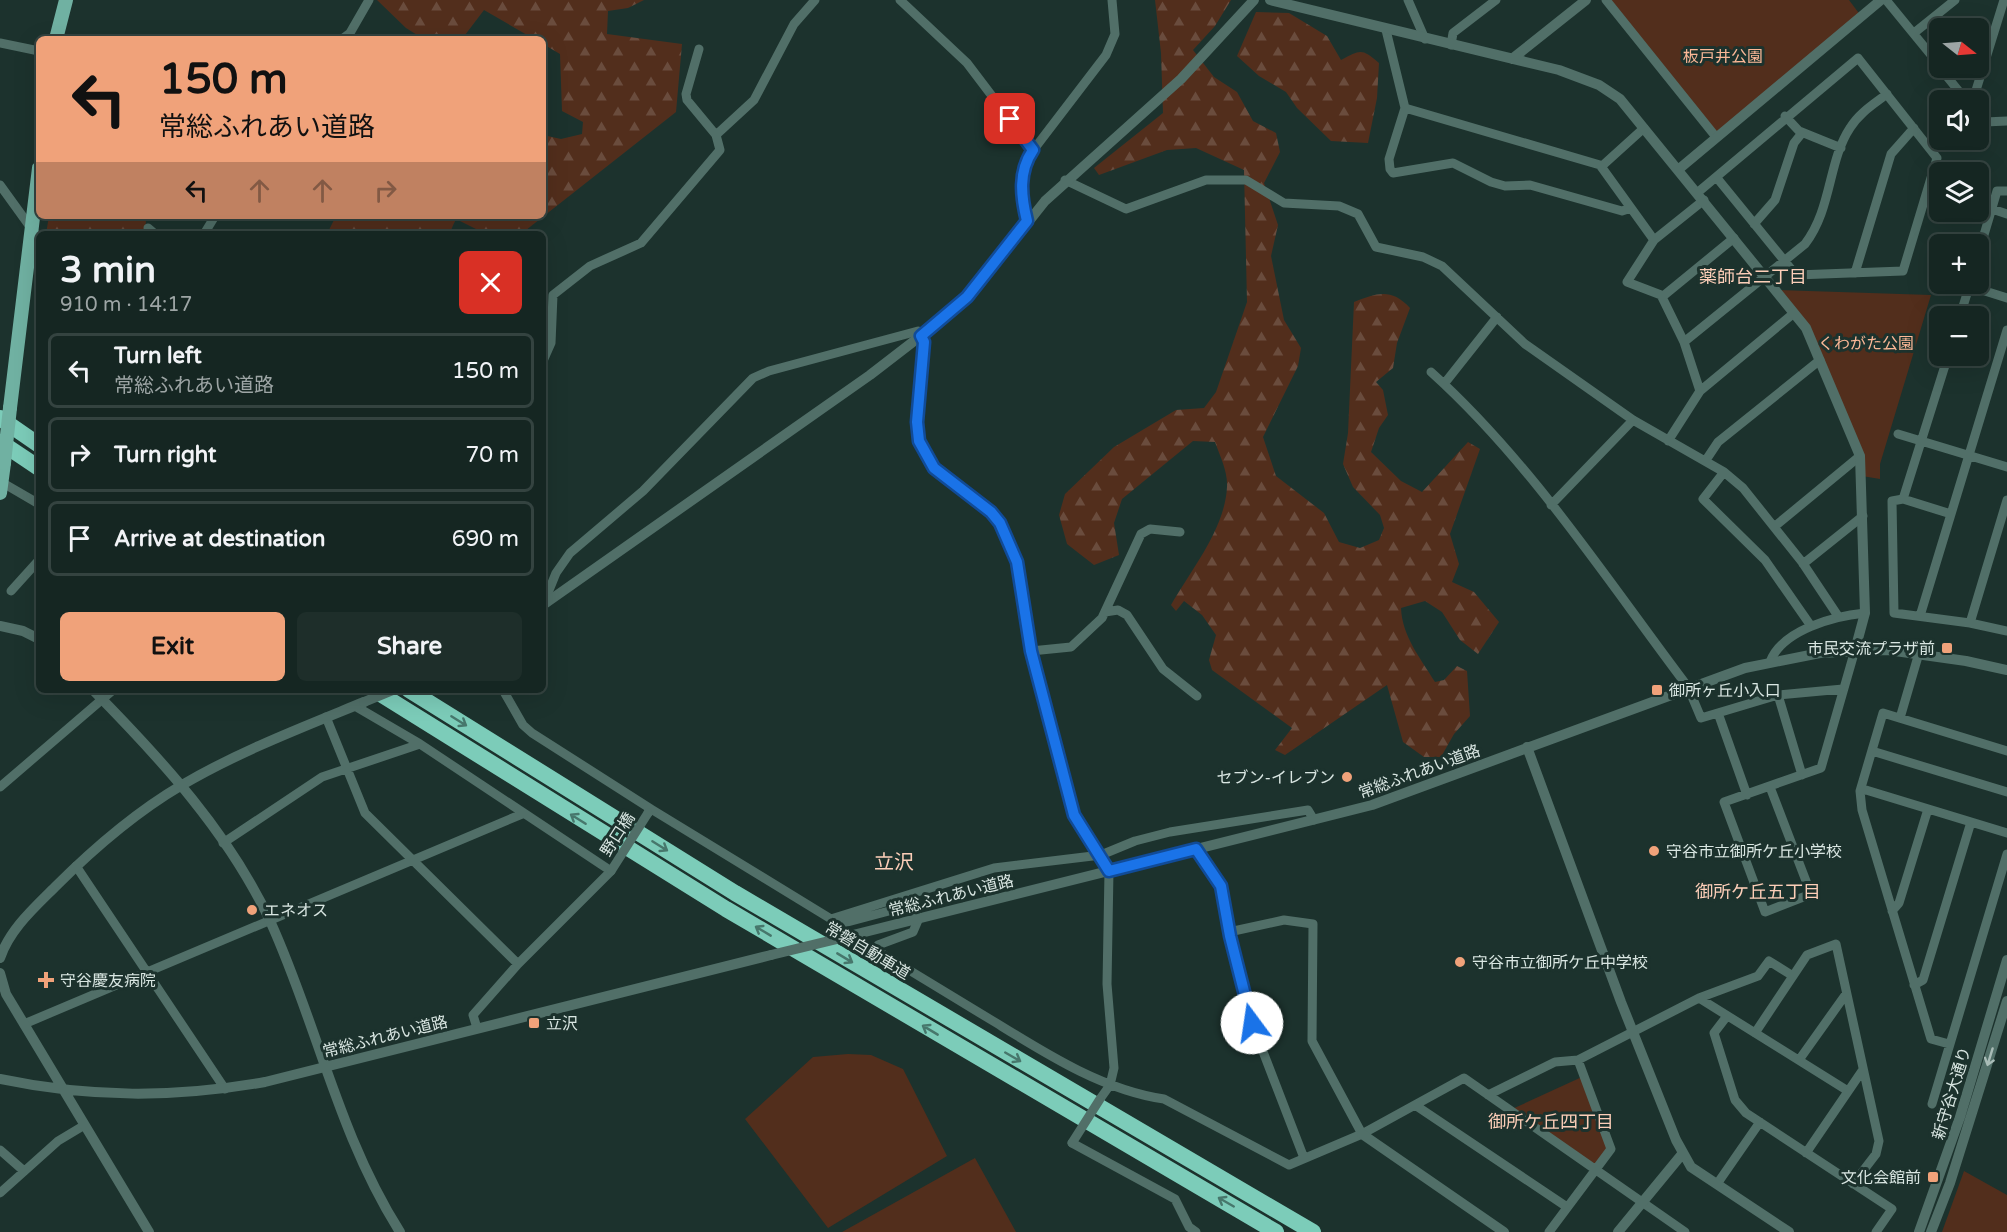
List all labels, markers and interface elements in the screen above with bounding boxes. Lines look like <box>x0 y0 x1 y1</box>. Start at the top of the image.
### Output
north arrow <box>1929 18 1989 78</box>
map controls <box>1929 18 1989 366</box>
park label: 板戸井公園 <box>1683 47 1763 67</box>
text: 150 m <box>159 54 288 105</box>
icon: left <box>60 60 138 138</box>
button: sound <box>1929 90 1989 150</box>
pin <box>984 93 1035 144</box>
icon: arrive <box>993 102 1026 135</box>
text: 常総ふれあい道路 <box>159 111 375 144</box>
button: layers <box>1929 162 1989 222</box>
icon: left <box>180 174 213 207</box>
icon: ahead <box>243 174 276 207</box>
icon: ahead <box>306 174 339 207</box>
icon: right <box>369 174 402 207</box>
button: + <box>1929 234 1989 294</box>
text: 3 min <box>60 249 156 292</box>
button: close <box>459 251 522 314</box>
district label: 薬師台二丁目 <box>1699 266 1807 288</box>
text: 910 m · 14:17 <box>60 293 192 317</box>
button: − <box>1929 306 1989 366</box>
park label: くわがた公園 <box>1818 334 1914 354</box>
text: Turn left <box>114 343 202 369</box>
icon: left <box>63 354 96 387</box>
text: 150 m <box>452 358 519 384</box>
text: 常総ふれあい道路 <box>114 374 274 398</box>
icon: right <box>63 438 96 471</box>
text: Turn right <box>114 442 216 468</box>
text: 70 m <box>465 442 519 468</box>
icon: arrive <box>63 522 96 555</box>
text: Arrive at destination <box>114 526 325 552</box>
text: 690 m <box>452 526 519 552</box>
button: Exit <box>60 612 285 681</box>
button: Share <box>297 612 522 681</box>
place label: 市民交流プラザ前 <box>1807 639 1935 659</box>
marker: 市民交流プラザ前 <box>1940 641 1954 655</box>
place label: 御所ヶ丘小入口 <box>1669 681 1781 701</box>
marker: 御所ヶ丘小入口 <box>1650 683 1664 697</box>
one-way arrow <box>450 715 467 728</box>
street label: 常総ふれあい道路 <box>1356 741 1483 803</box>
place label: セブン-イレブン <box>1216 768 1335 788</box>
marker: セブン-イレブン <box>1340 770 1354 784</box>
street label: 野口橋 <box>596 809 639 860</box>
one-way arrow <box>570 812 587 824</box>
one-way arrow <box>651 841 668 853</box>
place label: 守谷市立御所ケ丘小学校 <box>1666 842 1842 862</box>
marker: 守谷市立御所ケ丘小学校 <box>1647 844 1661 858</box>
district label: 立沢 <box>874 851 914 875</box>
street label: 常総ふれあい道路 <box>887 871 1016 921</box>
district label: 御所ケ丘五丁目 <box>1695 881 1821 903</box>
place label: エネオス <box>264 901 328 921</box>
marker: エネオス <box>245 903 259 917</box>
street label: 常磐自動車道 <box>821 918 914 984</box>
one-way arrow <box>754 925 772 936</box>
one-way arrow <box>836 952 853 964</box>
place label: 守谷市立御所ケ丘中学校 <box>1472 953 1648 973</box>
marker: 守谷市立御所ケ丘中学校 <box>1453 955 1467 969</box>
marker: 守谷慶友病院 <box>37 971 55 989</box>
place label: 守谷慶友病院 <box>60 971 156 991</box>
position arrow <box>1220 991 1284 1055</box>
street label: 常総ふれあい道路 <box>321 1012 450 1062</box>
place label: 立沢 <box>546 1014 578 1034</box>
marker: 立沢 <box>527 1016 541 1030</box>
one-way arrow <box>922 1024 939 1036</box>
street label: 新守谷大通り <box>1928 1044 1976 1142</box>
one-way arrow <box>1984 1047 1995 1066</box>
one-way arrow <box>1004 1051 1021 1063</box>
district label: 御所ケ丘四丁目 <box>1488 1111 1614 1133</box>
place label: 文化会館前 <box>1841 1168 1921 1188</box>
marker: 文化会館前 <box>1926 1170 1940 1184</box>
one-way arrow <box>1218 1196 1235 1208</box>

